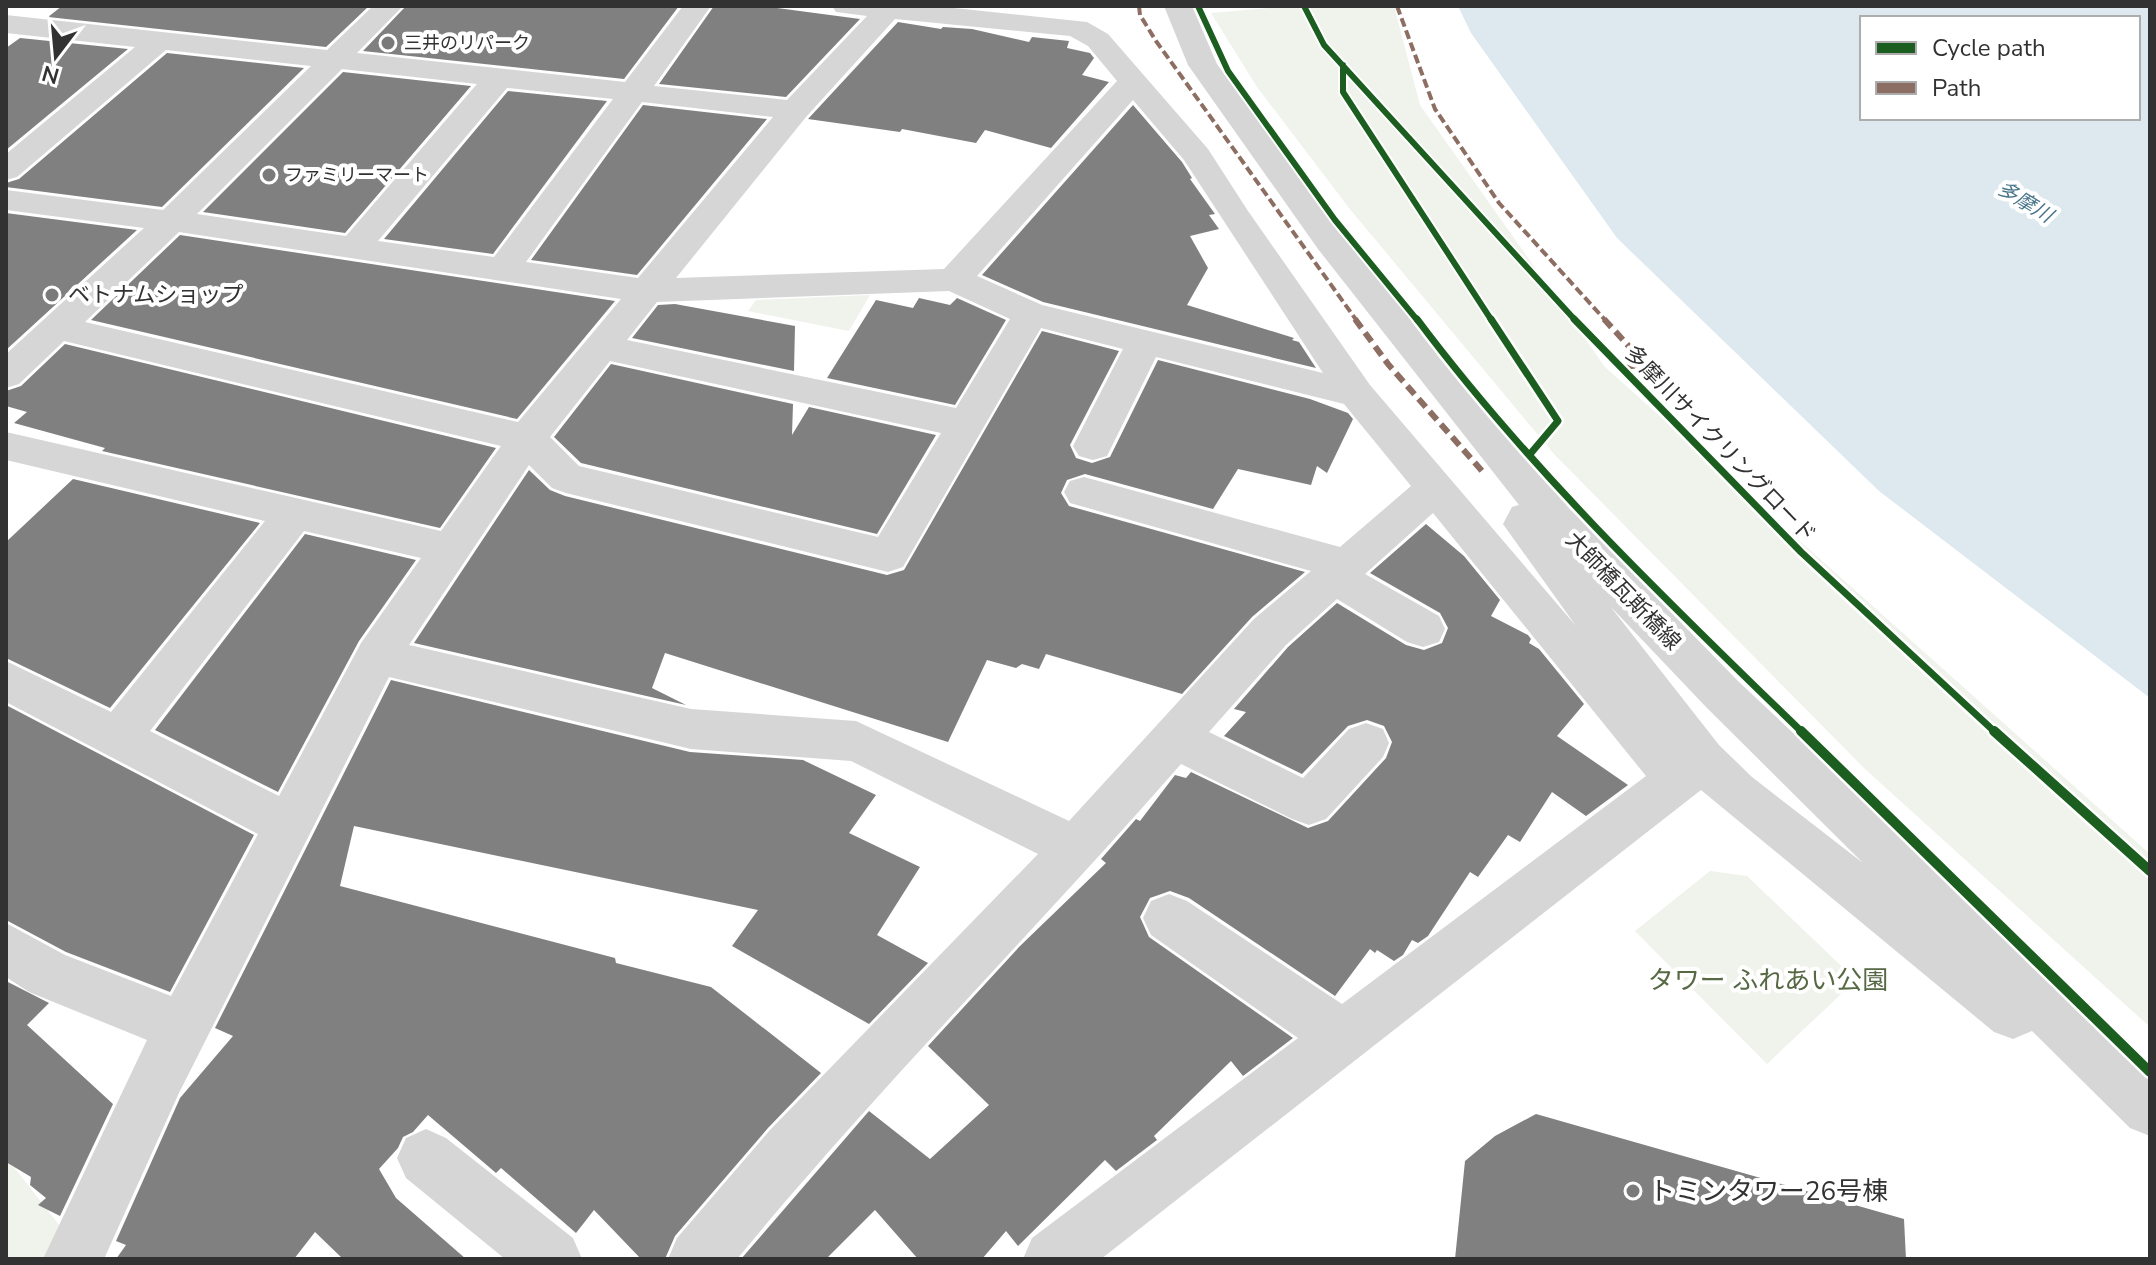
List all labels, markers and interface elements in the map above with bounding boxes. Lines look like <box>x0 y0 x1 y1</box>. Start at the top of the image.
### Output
north arrow <box>16 16 96 96</box>
legend <box>1860 16 2140 120</box>
place label: 三井のリパーク <box>404 31 530 55</box>
text: Cycle path <box>1932 32 2046 64</box>
marker: 三井のリパーク <box>379 34 397 52</box>
text: N <box>39 58 63 91</box>
text: Path <box>1932 72 1981 104</box>
place label: ファミリーマート <box>285 163 429 187</box>
marker: ファミリーマート <box>260 166 278 184</box>
water label: 多摩川 <box>1992 175 2059 230</box>
place label: ベトナムショップ <box>68 280 243 310</box>
marker: ベトナムショップ <box>43 286 61 304</box>
street label: 多摩川サイクリングロード <box>1618 339 1822 549</box>
street label: 大師橋瓦斯橋線 <box>1559 525 1687 657</box>
park label: タワー ふれあい公園 <box>1648 963 1888 998</box>
place label: トミンタワー26号棟 <box>1649 1174 1888 1209</box>
marker: トミンタワー26号棟 <box>1624 1182 1642 1200</box>

